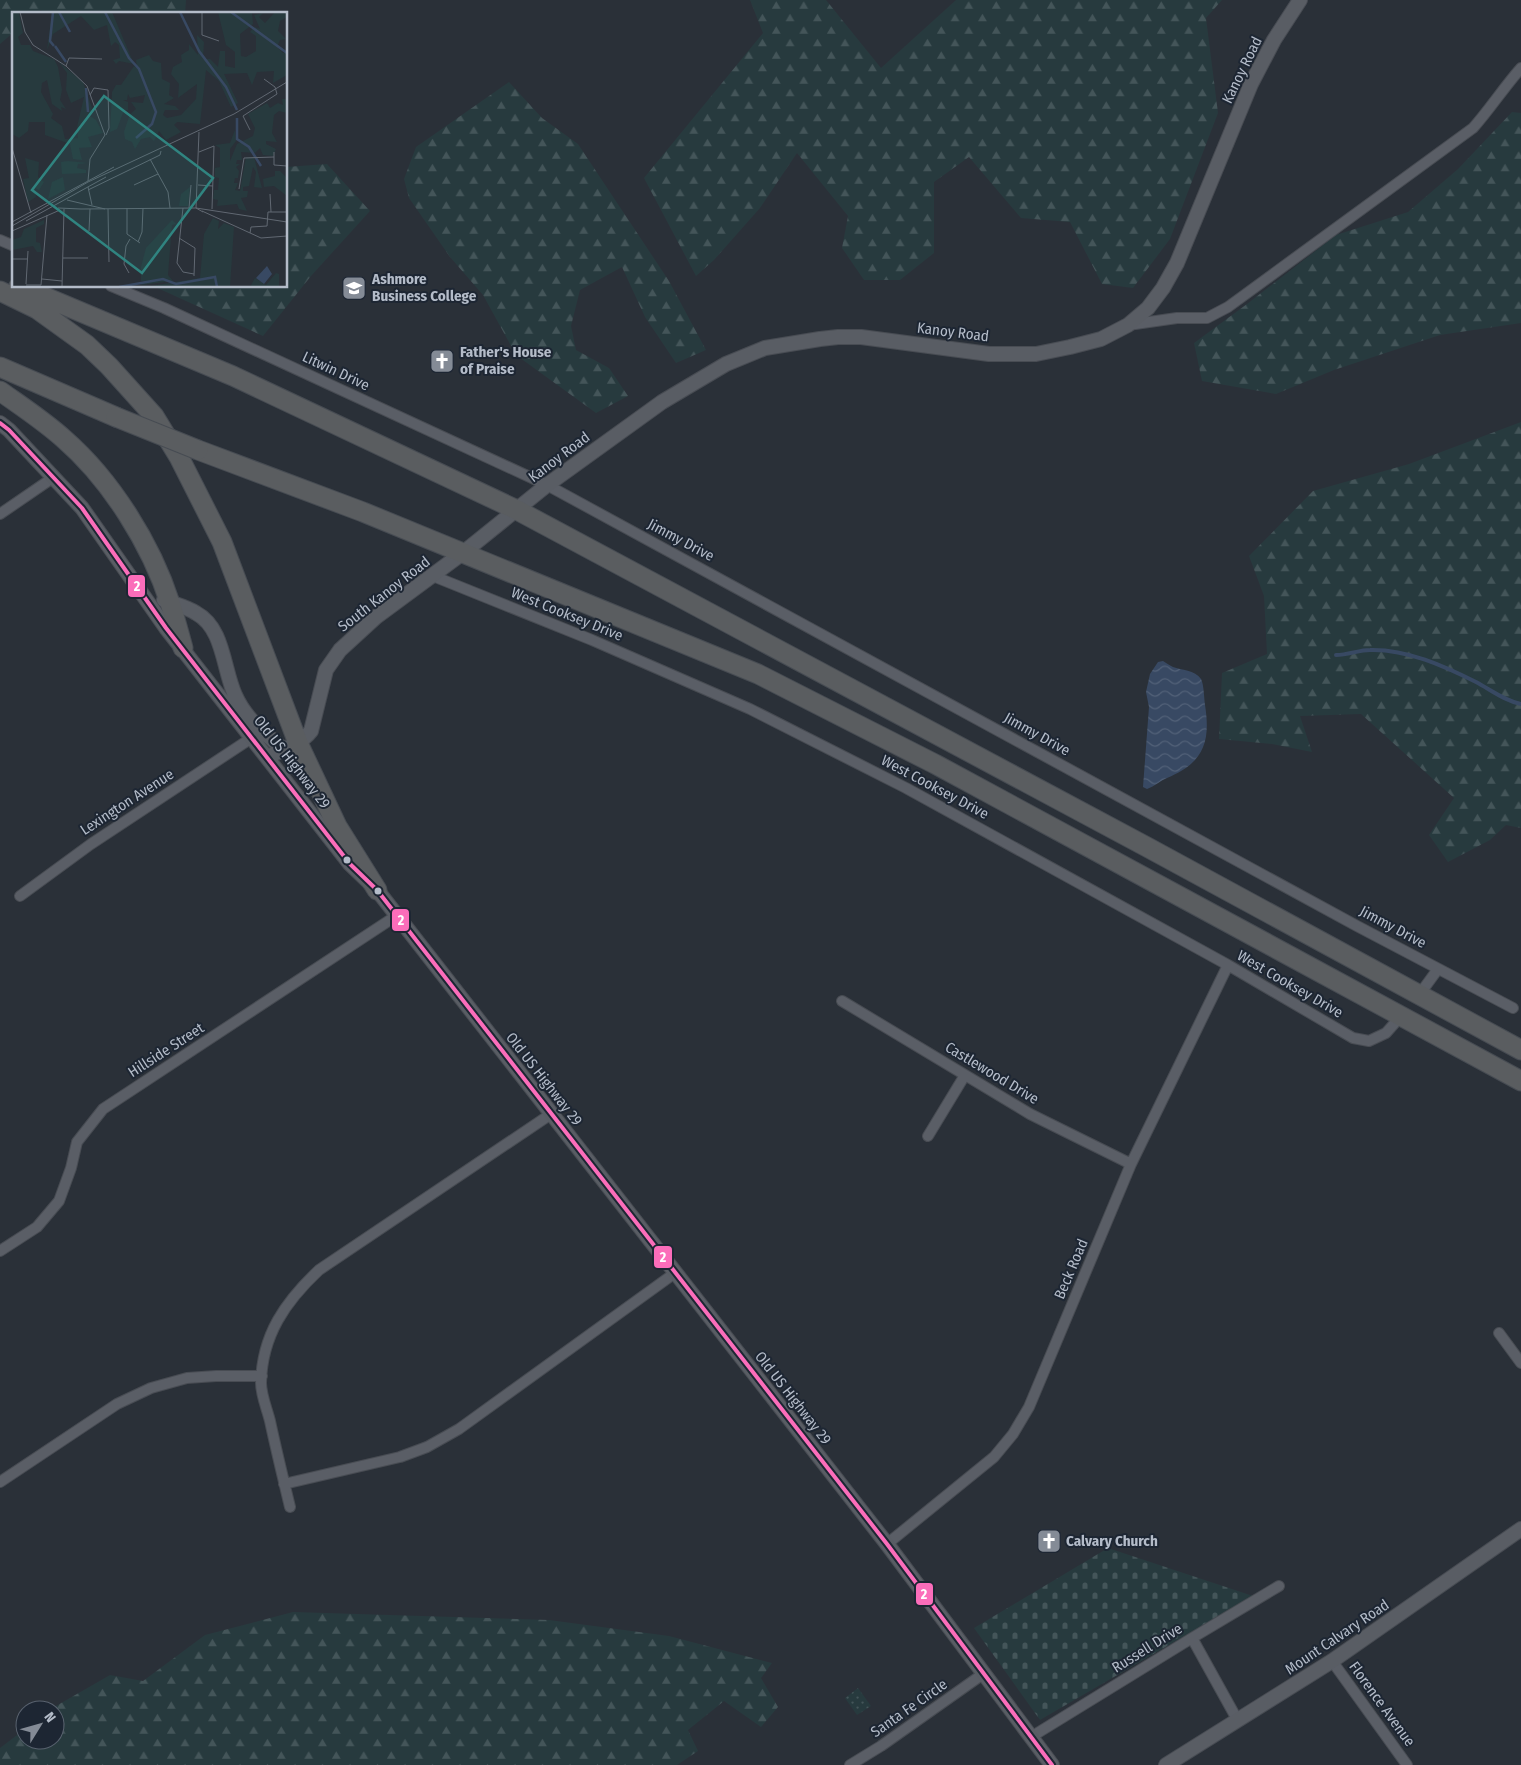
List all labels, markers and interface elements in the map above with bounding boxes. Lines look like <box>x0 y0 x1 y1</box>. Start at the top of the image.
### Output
inset map <box>12 12 288 288</box>
street label: Kanoy Road <box>1218 34 1266 106</box>
place label: Ashmore Business College <box>371 270 477 305</box>
school or university icon: Ashmore Business College <box>341 275 367 301</box>
street label: Kanoy Road <box>916 319 990 345</box>
place label: Father's House of Praise <box>460 343 552 378</box>
street label: Litwin Drive <box>300 348 372 394</box>
church icon: Father's House of Praise <box>429 348 455 374</box>
street label: Kanoy Road <box>525 428 593 486</box>
street label: Jimmy Drive <box>645 515 717 565</box>
street label: South Kanoy Road <box>334 553 434 635</box>
line badge: 2 <box>127 574 146 598</box>
text: 2 <box>133 578 141 595</box>
street label: West Cooksey Drive <box>508 583 626 645</box>
street label: Jimmy Drive <box>1001 708 1073 760</box>
street label: Old US Highway 29 <box>250 712 334 812</box>
street label: West Cooksey Drive <box>878 751 992 823</box>
street label: Lexington Avenue <box>77 765 177 839</box>
unlabelled marker <box>342 855 352 865</box>
unlabelled marker <box>373 886 383 896</box>
street label: Jimmy Drive <box>1357 902 1429 952</box>
line badge: 2 <box>391 908 410 932</box>
text: 2 <box>397 912 405 929</box>
street label: West Cooksey Drive <box>1234 946 1346 1022</box>
street label: Hillside Street <box>125 1019 207 1081</box>
street label: Old US Highway 29 <box>502 1029 586 1129</box>
street label: Castlewood Drive <box>942 1038 1042 1108</box>
street label: Beck Road <box>1050 1236 1092 1302</box>
line badge: 2 <box>653 1245 673 1269</box>
text: 2 <box>659 1249 667 1266</box>
street label: Old US Highway 29 <box>751 1348 835 1448</box>
church icon: Calvary Church <box>1036 1528 1062 1554</box>
place label: Calvary Church <box>1066 1532 1158 1550</box>
line badge: 2 <box>915 1582 934 1606</box>
text: 2 <box>920 1586 928 1603</box>
street label: Mount Calvary Road <box>1282 1596 1392 1678</box>
street label: Russell Drive <box>1109 1619 1185 1677</box>
street label: Florence Avenue <box>1345 1658 1419 1750</box>
street label: Santa Fe Circle <box>867 1675 951 1741</box>
north arrow <box>15 1700 65 1750</box>
text: N <box>41 1709 59 1726</box>

